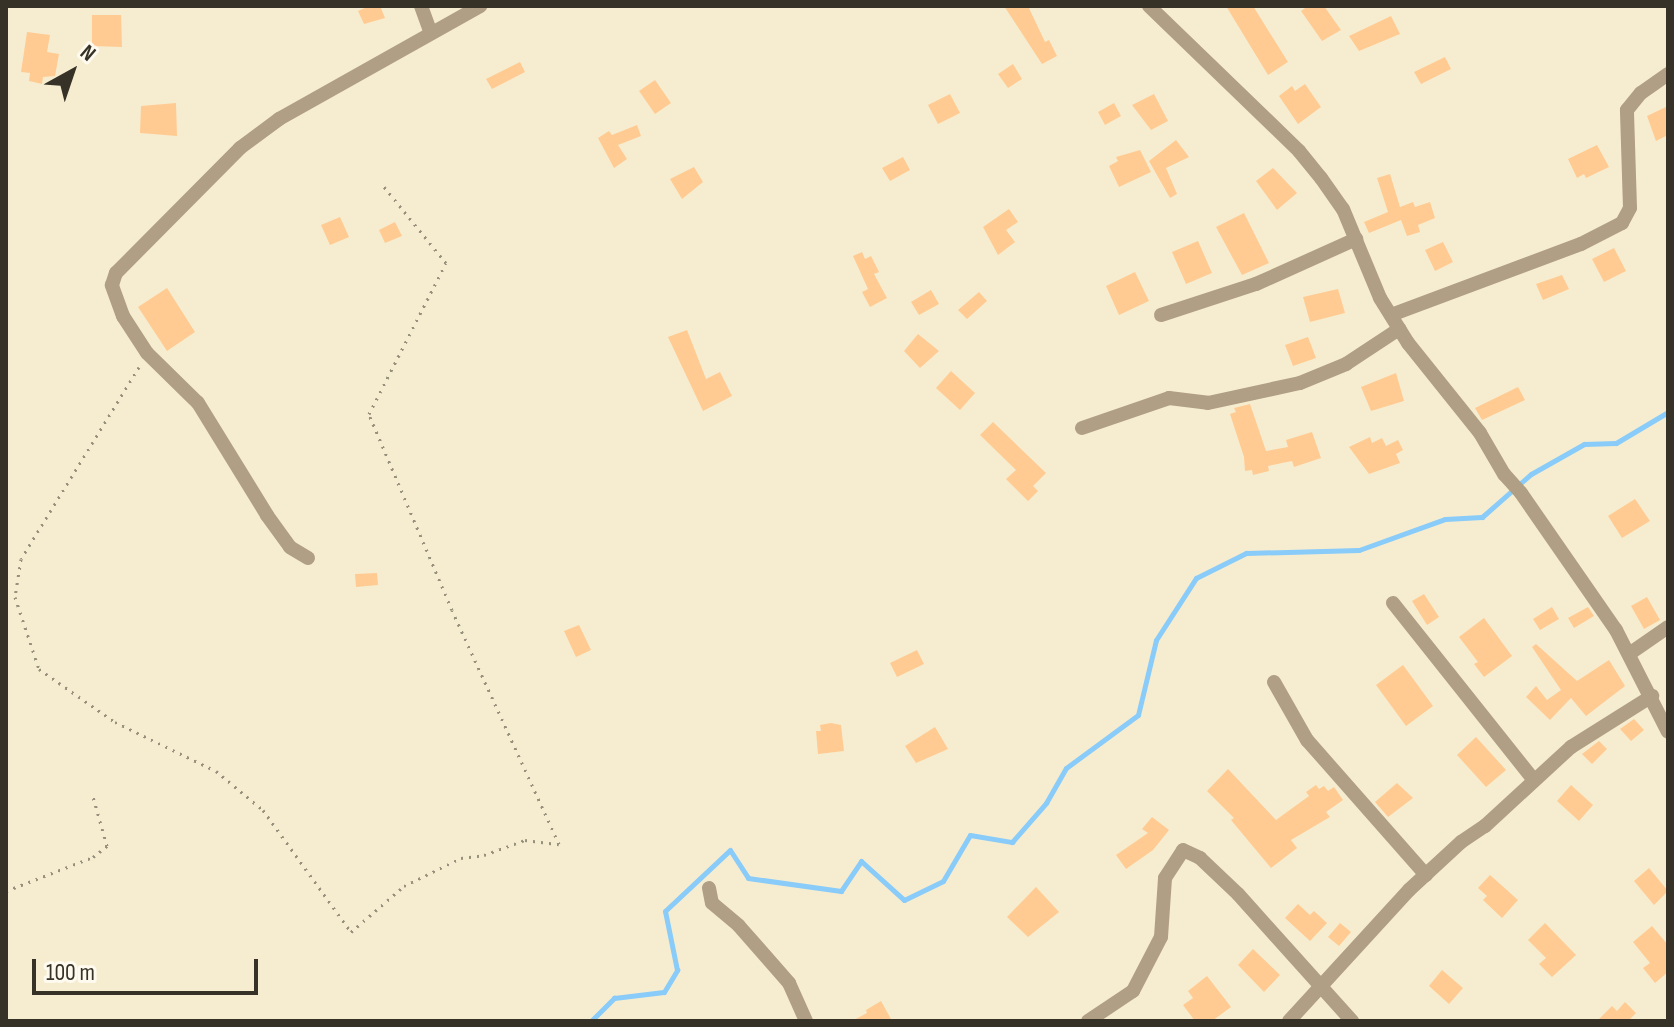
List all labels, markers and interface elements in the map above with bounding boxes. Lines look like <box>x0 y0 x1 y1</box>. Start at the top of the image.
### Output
north arrow <box>32 32 112 112</box>
text: N <box>75 39 101 67</box>
scale bar <box>36 943 262 993</box>
text: 100 m <box>46 958 95 987</box>

